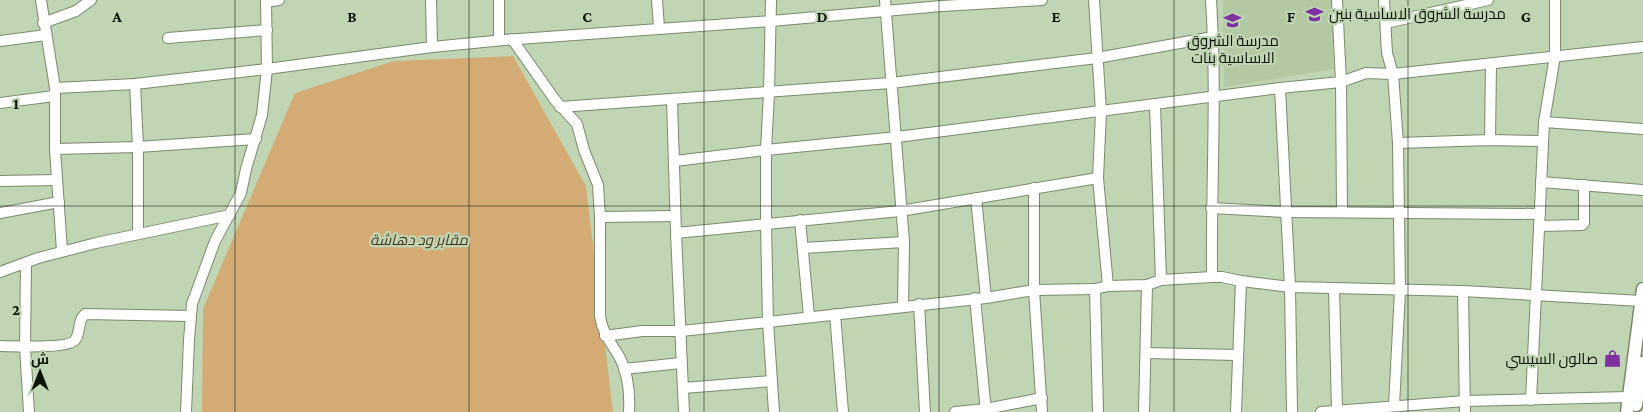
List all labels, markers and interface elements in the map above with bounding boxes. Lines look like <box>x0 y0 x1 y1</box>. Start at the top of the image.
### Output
school or university icon: مدرسة الشروق الاساسية بنين <box>1305 4 1325 24</box>
place label: مدرسة الشروق الاساسية بنين <box>1329 6 1506 24</box>
text: A <box>111 8 122 25</box>
text: B <box>347 8 357 25</box>
text: C <box>582 8 592 25</box>
text: D <box>816 8 828 25</box>
text: E <box>1051 8 1061 25</box>
text: F <box>1287 8 1296 25</box>
text: G <box>1521 8 1531 25</box>
school or university icon: مدرسة الشروق الاساسية بنات <box>1223 10 1243 30</box>
place label: مدرسة الشروق الاساسية بنات <box>1187 33 1279 66</box>
text: 1 <box>13 95 19 112</box>
park label: مقابر ود دهاشة <box>370 232 468 249</box>
text: 2 <box>12 301 20 318</box>
north arrow <box>15 347 65 397</box>
shop icon: صالون السيسي <box>1602 349 1622 369</box>
text: ش <box>31 351 49 368</box>
place label: صالون السيسي <box>1506 351 1598 371</box>

